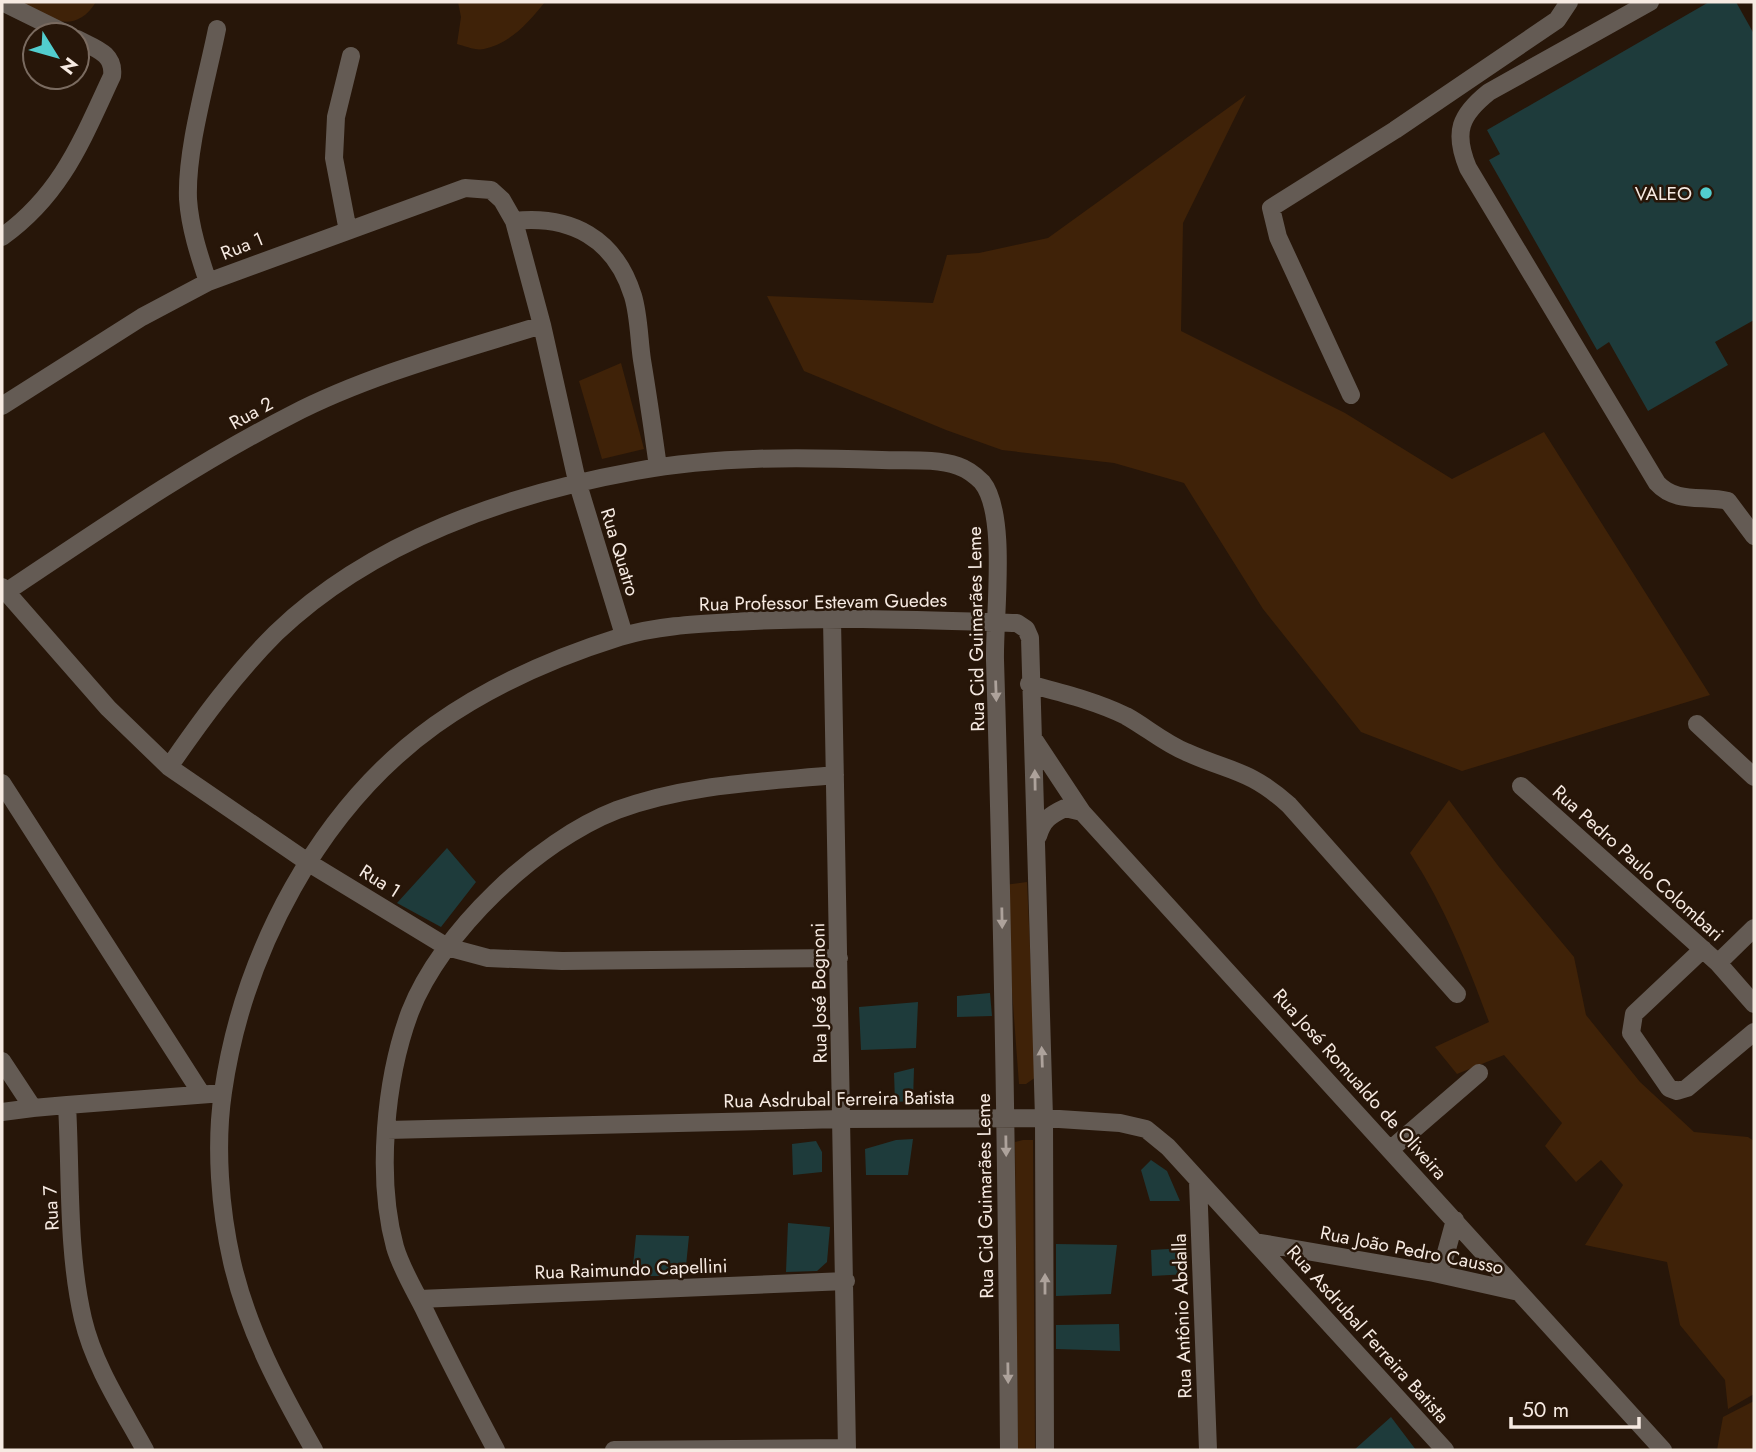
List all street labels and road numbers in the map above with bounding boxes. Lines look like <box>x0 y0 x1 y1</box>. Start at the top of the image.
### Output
street label: Rua 1 <box>217 225 267 267</box>
street label: Rua 2 <box>224 390 278 436</box>
street label: Rua Quatro <box>594 505 646 599</box>
street label: Rua Cid Guimarães Leme <box>961 526 991 732</box>
street label: Rua Professor Estevam Guedes <box>699 586 948 618</box>
street label: Rua Pedro Paulo Colombari <box>1546 779 1730 947</box>
street label: Rua 1 <box>354 858 406 904</box>
street label: Rua José Bognoni <box>804 922 834 1064</box>
street label: Rua José Romualdo de Oliveira <box>1267 983 1453 1185</box>
street label: Rua Asdrubal Ferreira Batista <box>723 1083 955 1115</box>
street label: Rua Cid Guimarães Leme <box>970 1093 1000 1299</box>
street label: Rua 7 <box>36 1185 66 1231</box>
street label: Rua João Pedro Causso <box>1318 1219 1506 1281</box>
street label: Rua Antônio Abdalla <box>1166 1233 1198 1399</box>
street label: Rua Asdrubal Ferreira Batista <box>1281 1239 1455 1429</box>
street label: Rua Raimundo Capellini <box>534 1252 728 1286</box>

